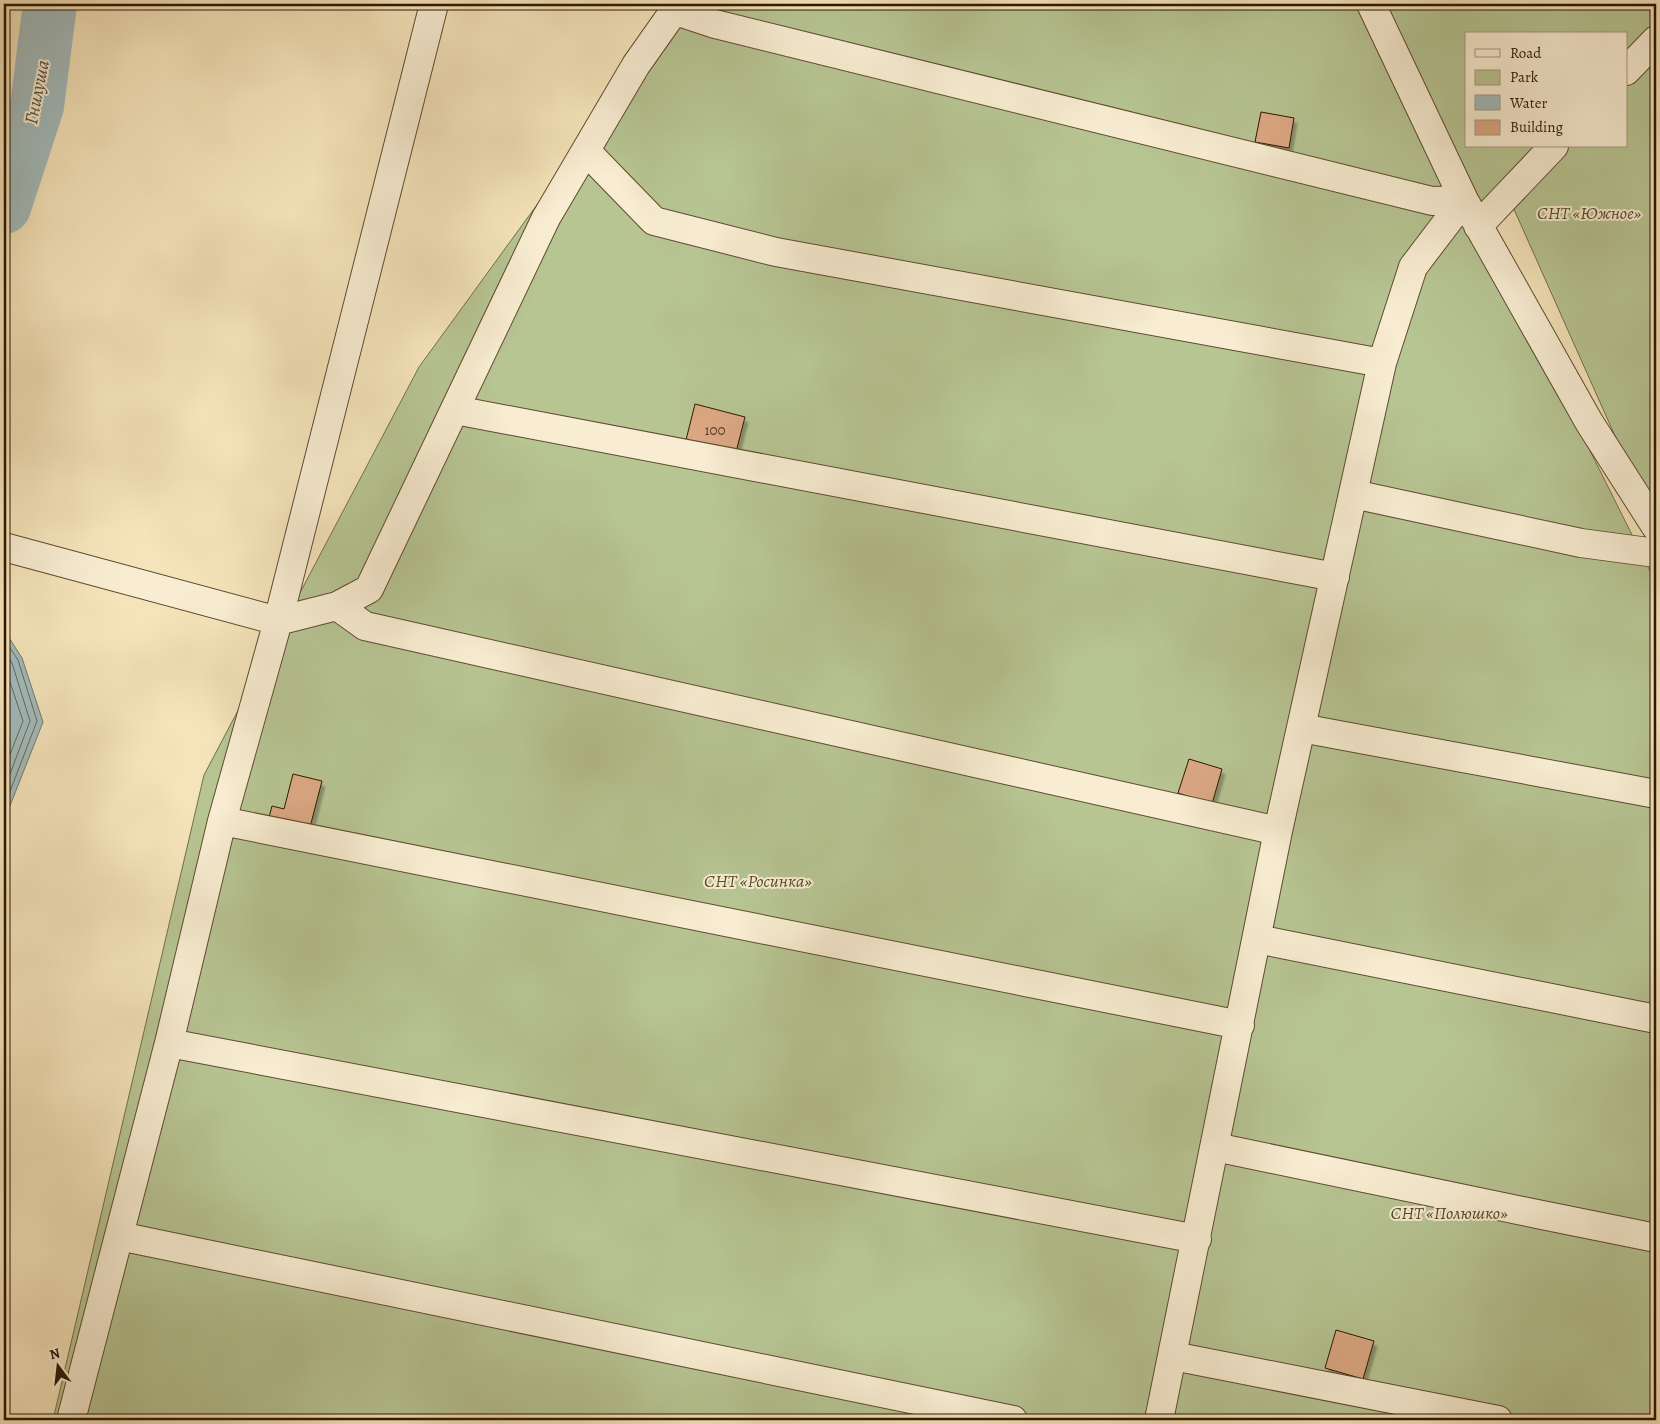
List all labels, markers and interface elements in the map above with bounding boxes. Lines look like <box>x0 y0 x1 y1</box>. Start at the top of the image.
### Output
legend <box>1465 32 1628 148</box>
text: Road <box>1510 43 1542 63</box>
water label: Гнилуша <box>18 58 56 127</box>
text: Park <box>1510 67 1539 87</box>
text: Water <box>1509 93 1547 113</box>
text: Building <box>1510 117 1563 137</box>
park label: СНТ «Южное» <box>1537 201 1642 225</box>
house number: 100 <box>704 420 726 440</box>
park label: СНТ «Росинка» <box>704 869 812 893</box>
park label: СНТ «Полюшко» <box>1390 1201 1508 1225</box>
north arrow <box>32 1342 82 1392</box>
text: N <box>47 1343 62 1364</box>

